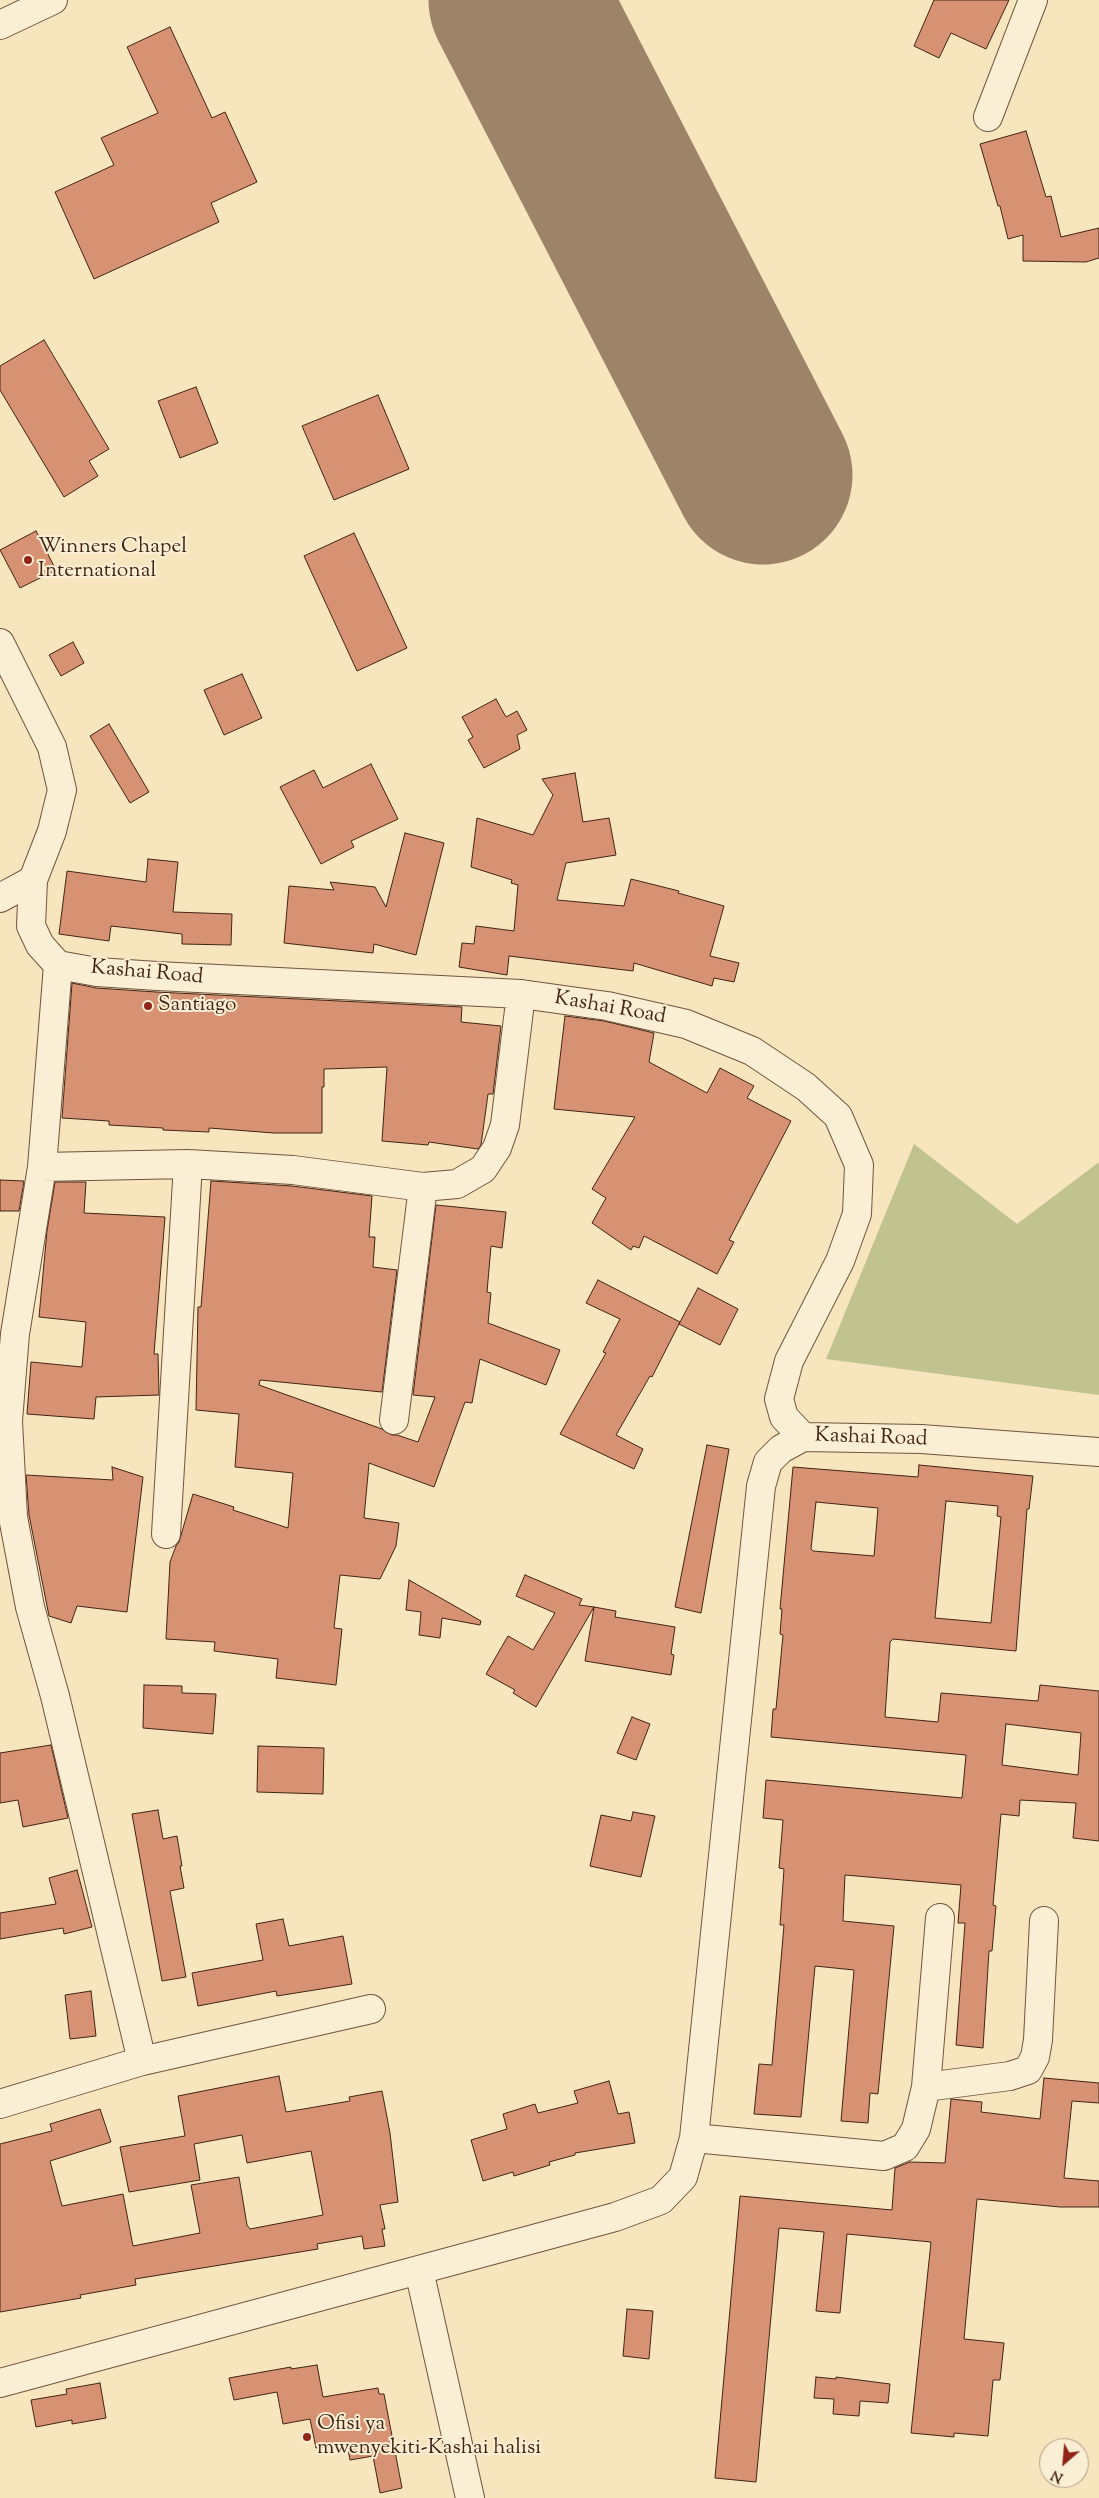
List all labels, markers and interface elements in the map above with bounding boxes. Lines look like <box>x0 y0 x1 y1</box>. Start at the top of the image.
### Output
place label: Winners Chapel International <box>38 535 187 585</box>
marker: Winners Chapel International <box>22 554 34 566</box>
street label: Kashai Road <box>90 957 204 991</box>
street label: Kashai Road <box>552 987 668 1031</box>
place label: Santiago <box>158 993 237 1019</box>
marker: Santiago <box>142 1000 154 1012</box>
street label: Kashai Road <box>814 1424 928 1454</box>
place label: Ofisi ya mwenyekiti-Kashai halisi <box>317 2412 541 2462</box>
marker: Ofisi ya mwenyekiti-Kashai halisi <box>301 2431 313 2443</box>
north arrow <box>1039 2438 1089 2488</box>
text: N <box>1048 2464 1067 2487</box>

